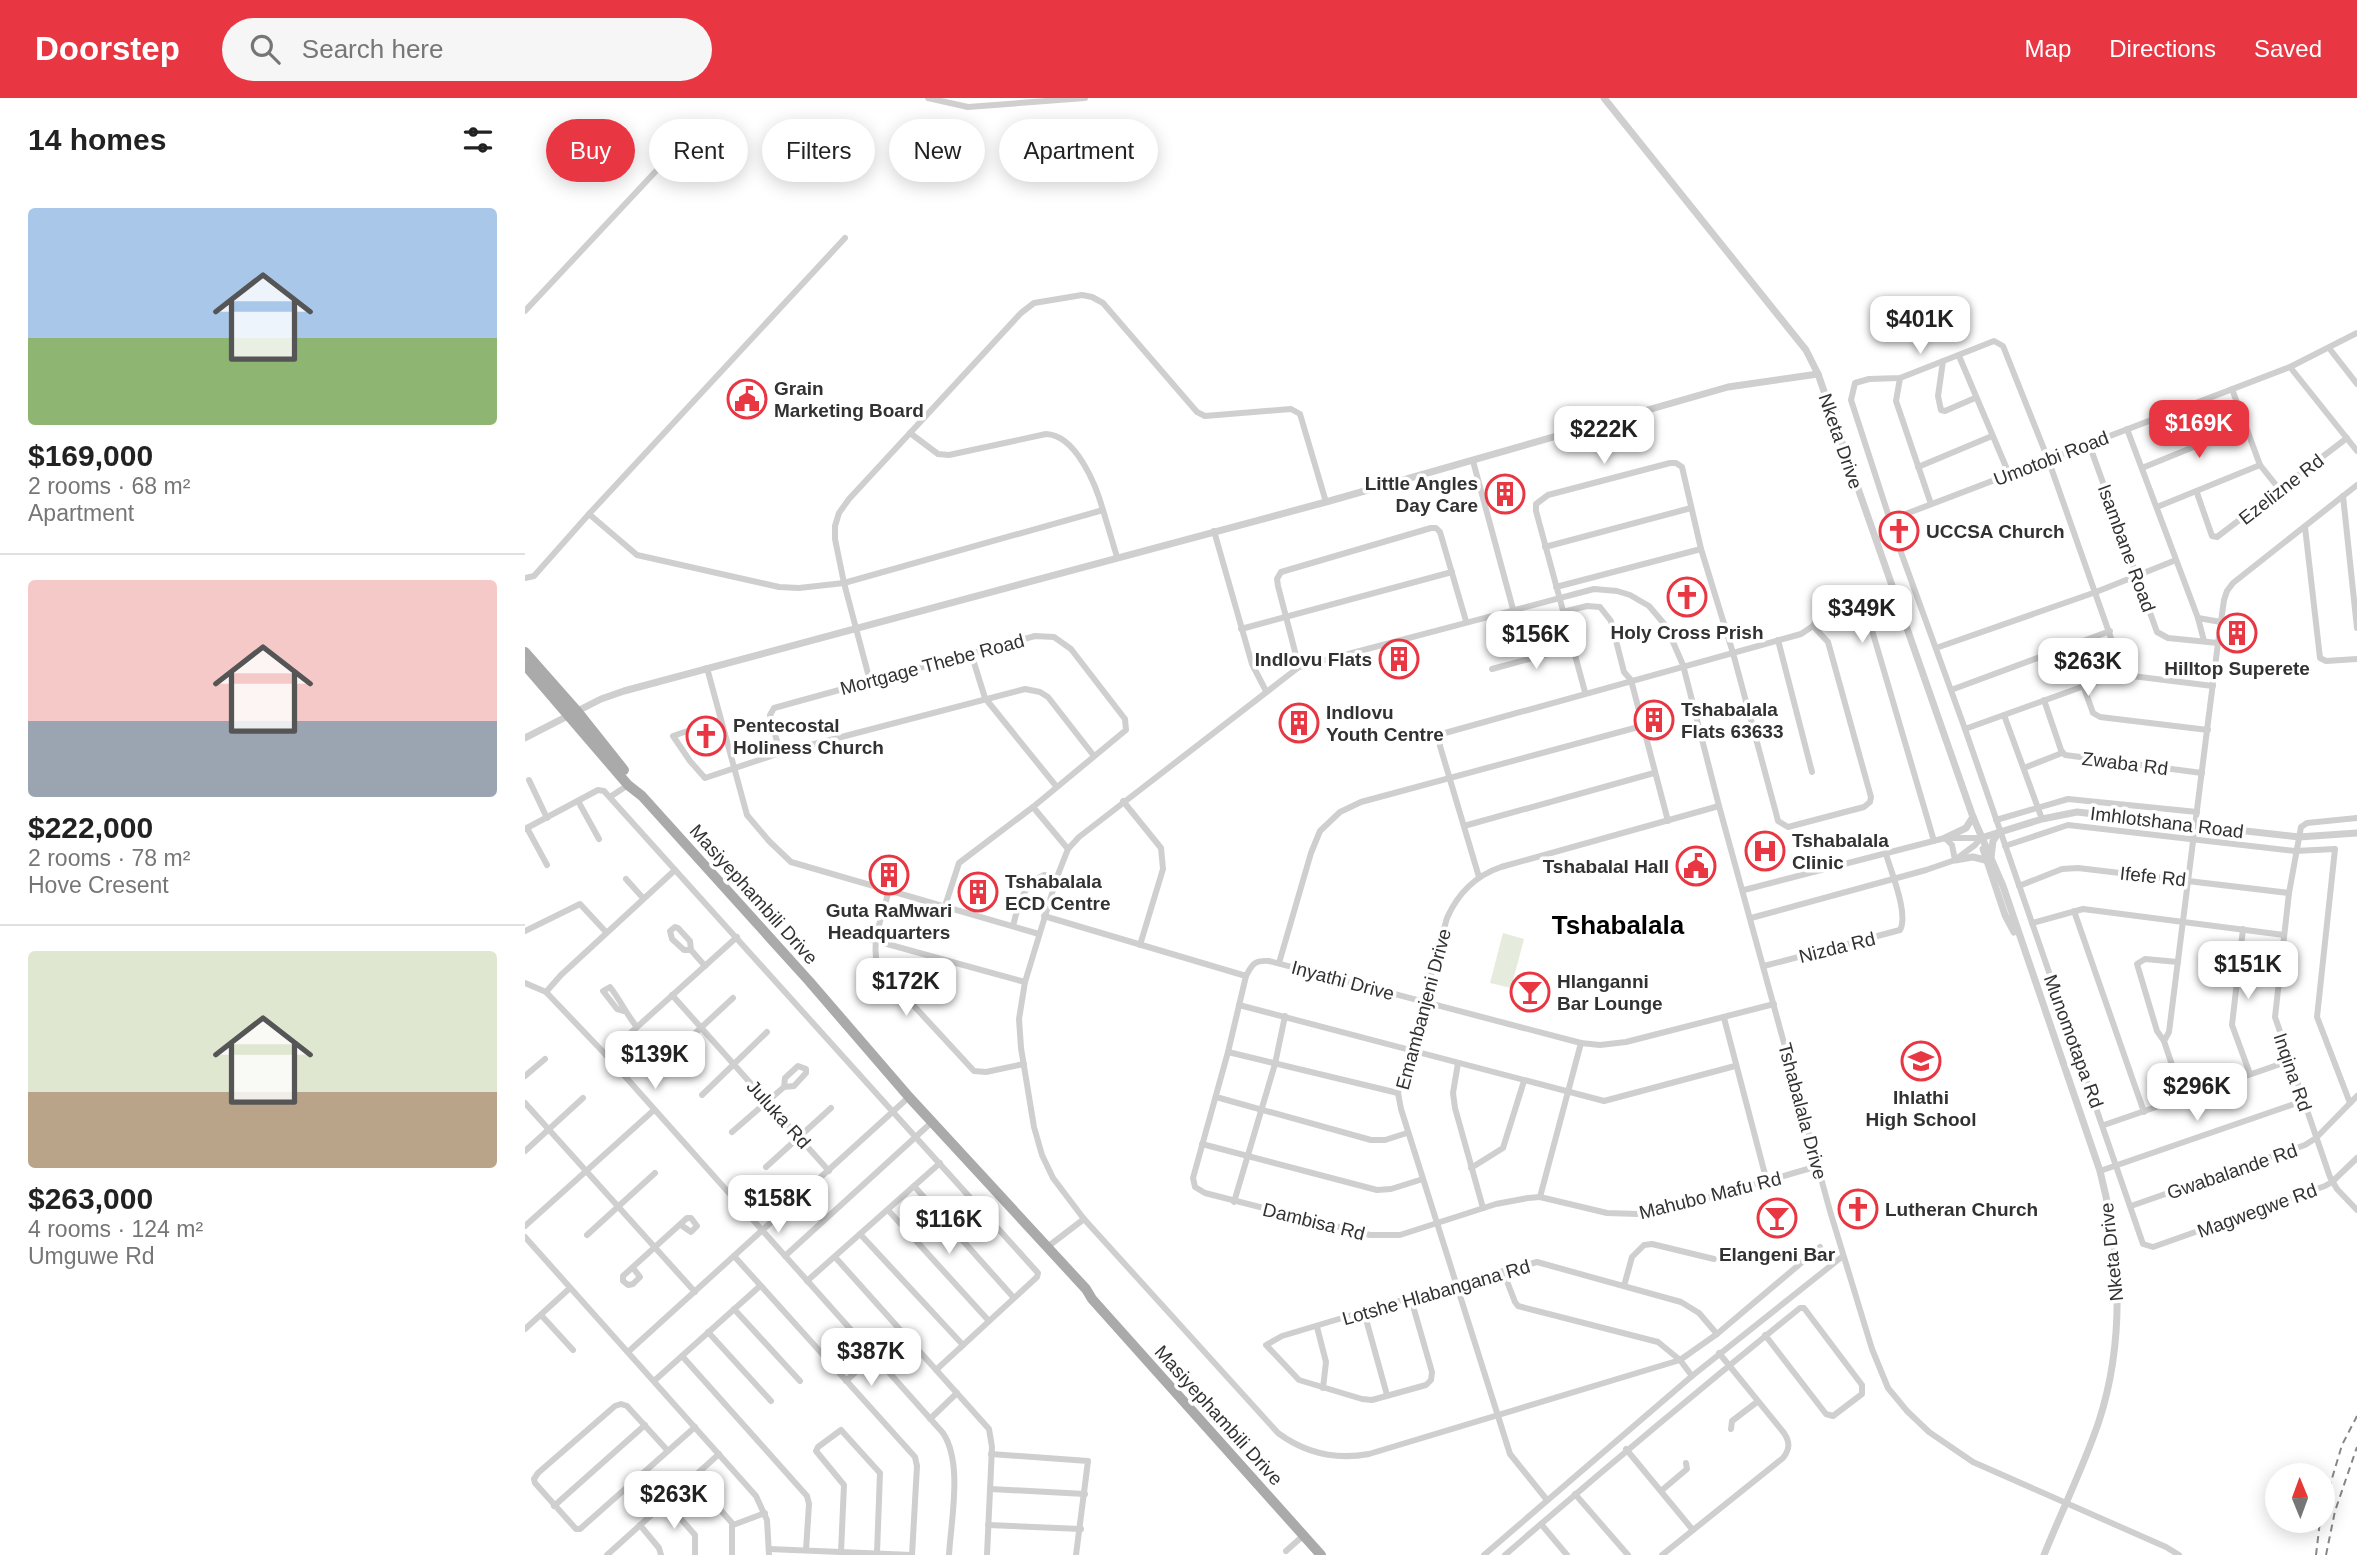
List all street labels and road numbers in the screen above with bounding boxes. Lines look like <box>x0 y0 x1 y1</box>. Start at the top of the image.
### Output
street label: Nketa Drive <box>1814 391 1867 492</box>
street label: Umotobi Road <box>1991 427 2112 490</box>
street label: Ezelizne Rd <box>2235 450 2328 529</box>
street label: Isambane Road <box>2094 482 2159 615</box>
street label: Mortgage Thebe Road <box>838 630 1027 699</box>
street label: Zwaba Rd <box>2081 748 2169 779</box>
street label: Imhlotshana Road <box>2089 803 2245 842</box>
street label: Masiyephambili Drive <box>685 820 822 968</box>
street label: Ifefe Rd <box>2119 863 2187 890</box>
street label: Emambanjeni Drive <box>1392 926 1455 1092</box>
street label: Nizda Rd <box>1797 928 1878 967</box>
street label: Inyathi Drive <box>1289 957 1397 1004</box>
street label: Munomotapa Rd <box>2040 972 2107 1111</box>
street label: Inqina Rd <box>2269 1030 2316 1114</box>
street label: Tshabalala Drive <box>1774 1041 1831 1182</box>
street label: Juluka Rd <box>743 1076 815 1153</box>
street label: Gwabalande Rd <box>2164 1139 2300 1204</box>
street label: Mahubo Mafu Rd <box>1637 1168 1783 1223</box>
street label: Magwegwe Rd <box>2195 1179 2320 1242</box>
street label: Dambisa Rd <box>1261 1199 1367 1244</box>
street label: Nketa Drive <box>2096 1201 2127 1302</box>
street label: Lotshe Hlabangana Rd <box>1340 1256 1532 1329</box>
street label: Masiyephambili Drive <box>1150 1341 1287 1489</box>

